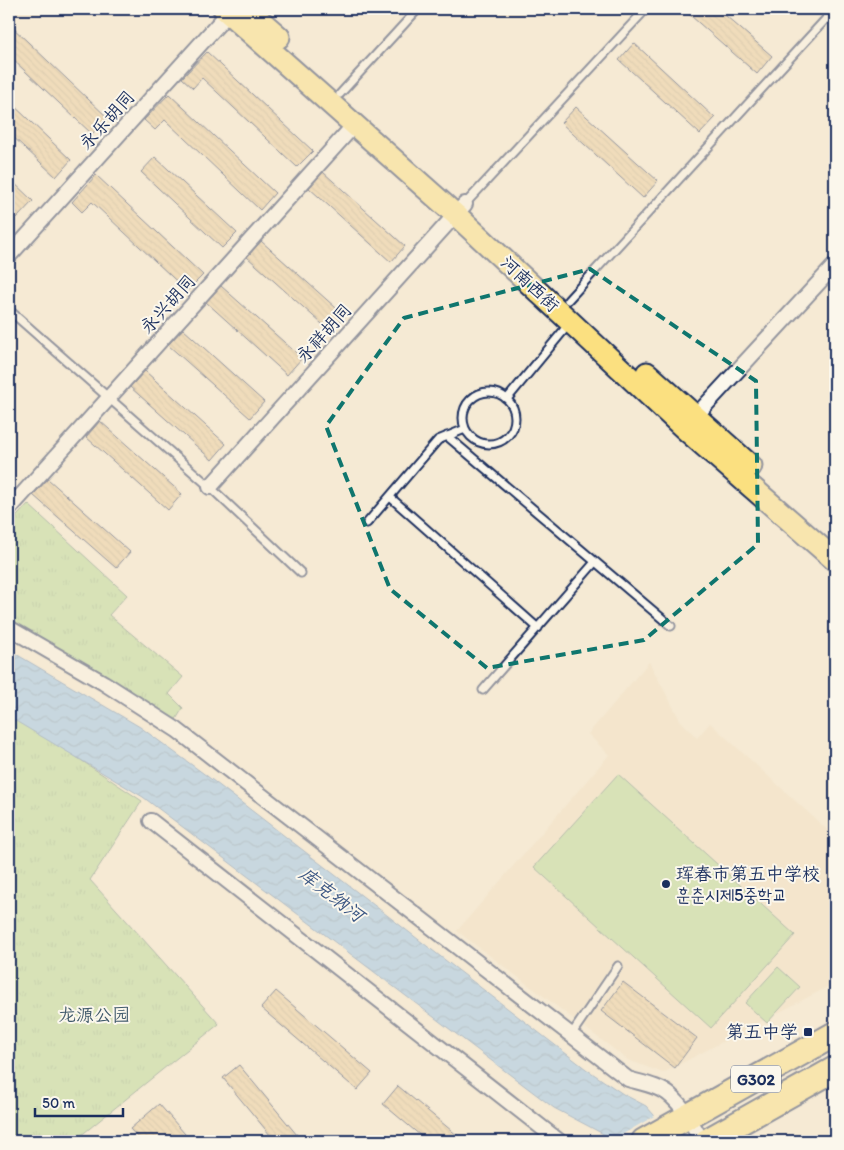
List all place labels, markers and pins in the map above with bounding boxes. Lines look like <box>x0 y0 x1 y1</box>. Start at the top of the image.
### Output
place label: 珲春市第五中学校 훈춘시제5중학교 <box>676 863 820 906</box>
marker: 珲春市第五中学校 훈춘시제5중학교 <box>660 878 672 890</box>
place label: 第五中学 <box>726 1021 798 1043</box>
marker: 第五中学 <box>802 1026 814 1038</box>

